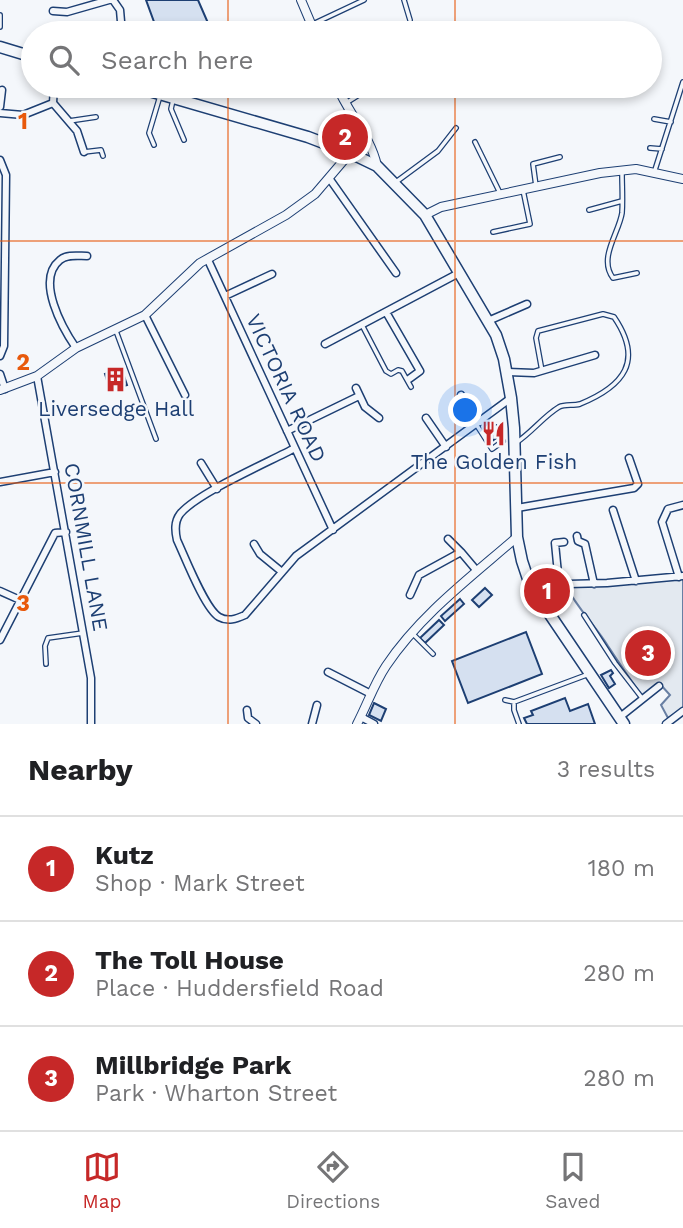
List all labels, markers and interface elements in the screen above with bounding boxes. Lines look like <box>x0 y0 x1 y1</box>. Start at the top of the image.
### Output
search box <box>21 21 662 98</box>
icon: search <box>45 41 83 79</box>
text: Search here <box>101 45 253 75</box>
text: 1 <box>18 108 28 135</box>
pin: 2 <box>322 111 368 163</box>
street label: VICTORIA ROAD <box>241 310 332 466</box>
text: 2 <box>16 349 30 376</box>
building icon: Liversedge Hall <box>102 366 130 394</box>
your location <box>448 393 482 427</box>
place label: Liversedge Hall <box>38 396 195 421</box>
restaurant icon: The Golden Fish <box>480 419 508 447</box>
place label: The Golden Fish <box>411 449 577 474</box>
street label: CORNMILL LANE <box>59 461 114 633</box>
pin: 1 <box>524 565 570 617</box>
text: 3 <box>16 590 30 617</box>
pin: 3 <box>625 627 671 679</box>
text: Nearby <box>28 752 133 787</box>
text: 3 results <box>557 756 655 783</box>
text: Kutz <box>95 840 154 870</box>
text: 1 <box>46 855 56 882</box>
text: 180 m <box>588 855 655 882</box>
text: Shop · Mark Street <box>95 870 305 897</box>
text: The Toll House <box>95 945 284 975</box>
text: 2 <box>44 960 58 987</box>
text: 280 m <box>583 960 655 987</box>
text: Place · Huddersfield Road <box>95 975 384 1002</box>
text: Millbridge Park <box>95 1050 291 1080</box>
text: 3 <box>44 1065 58 1092</box>
text: 280 m <box>583 1065 655 1092</box>
text: Park · Wharton Street <box>95 1080 337 1107</box>
tab: Map <box>83 1148 121 1213</box>
tab: Directions <box>286 1148 380 1213</box>
tab: Saved <box>545 1148 600 1213</box>

